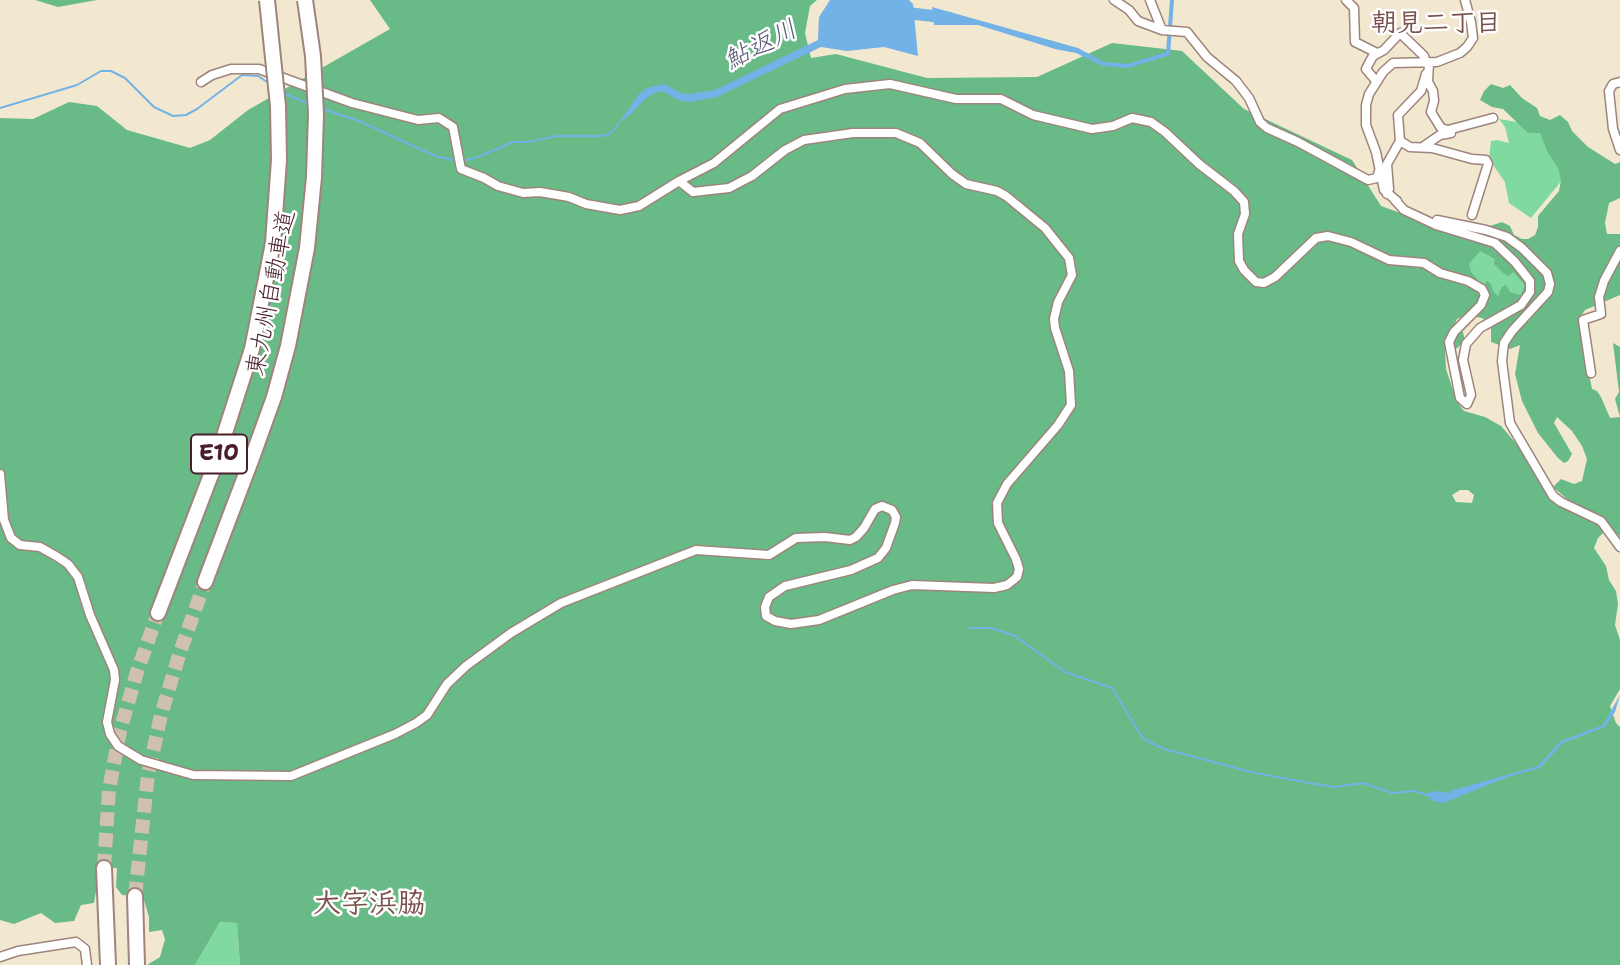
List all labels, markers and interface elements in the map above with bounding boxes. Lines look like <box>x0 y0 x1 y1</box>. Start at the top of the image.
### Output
district label: 朝見二丁目 <box>1371 8 1501 40</box>
water label: 鮎返川 <box>719 14 803 78</box>
street label: 東九州自動車道 <box>242 208 302 378</box>
road number: E10 <box>191 435 247 474</box>
district label: 大字浜脇 <box>313 888 425 922</box>

